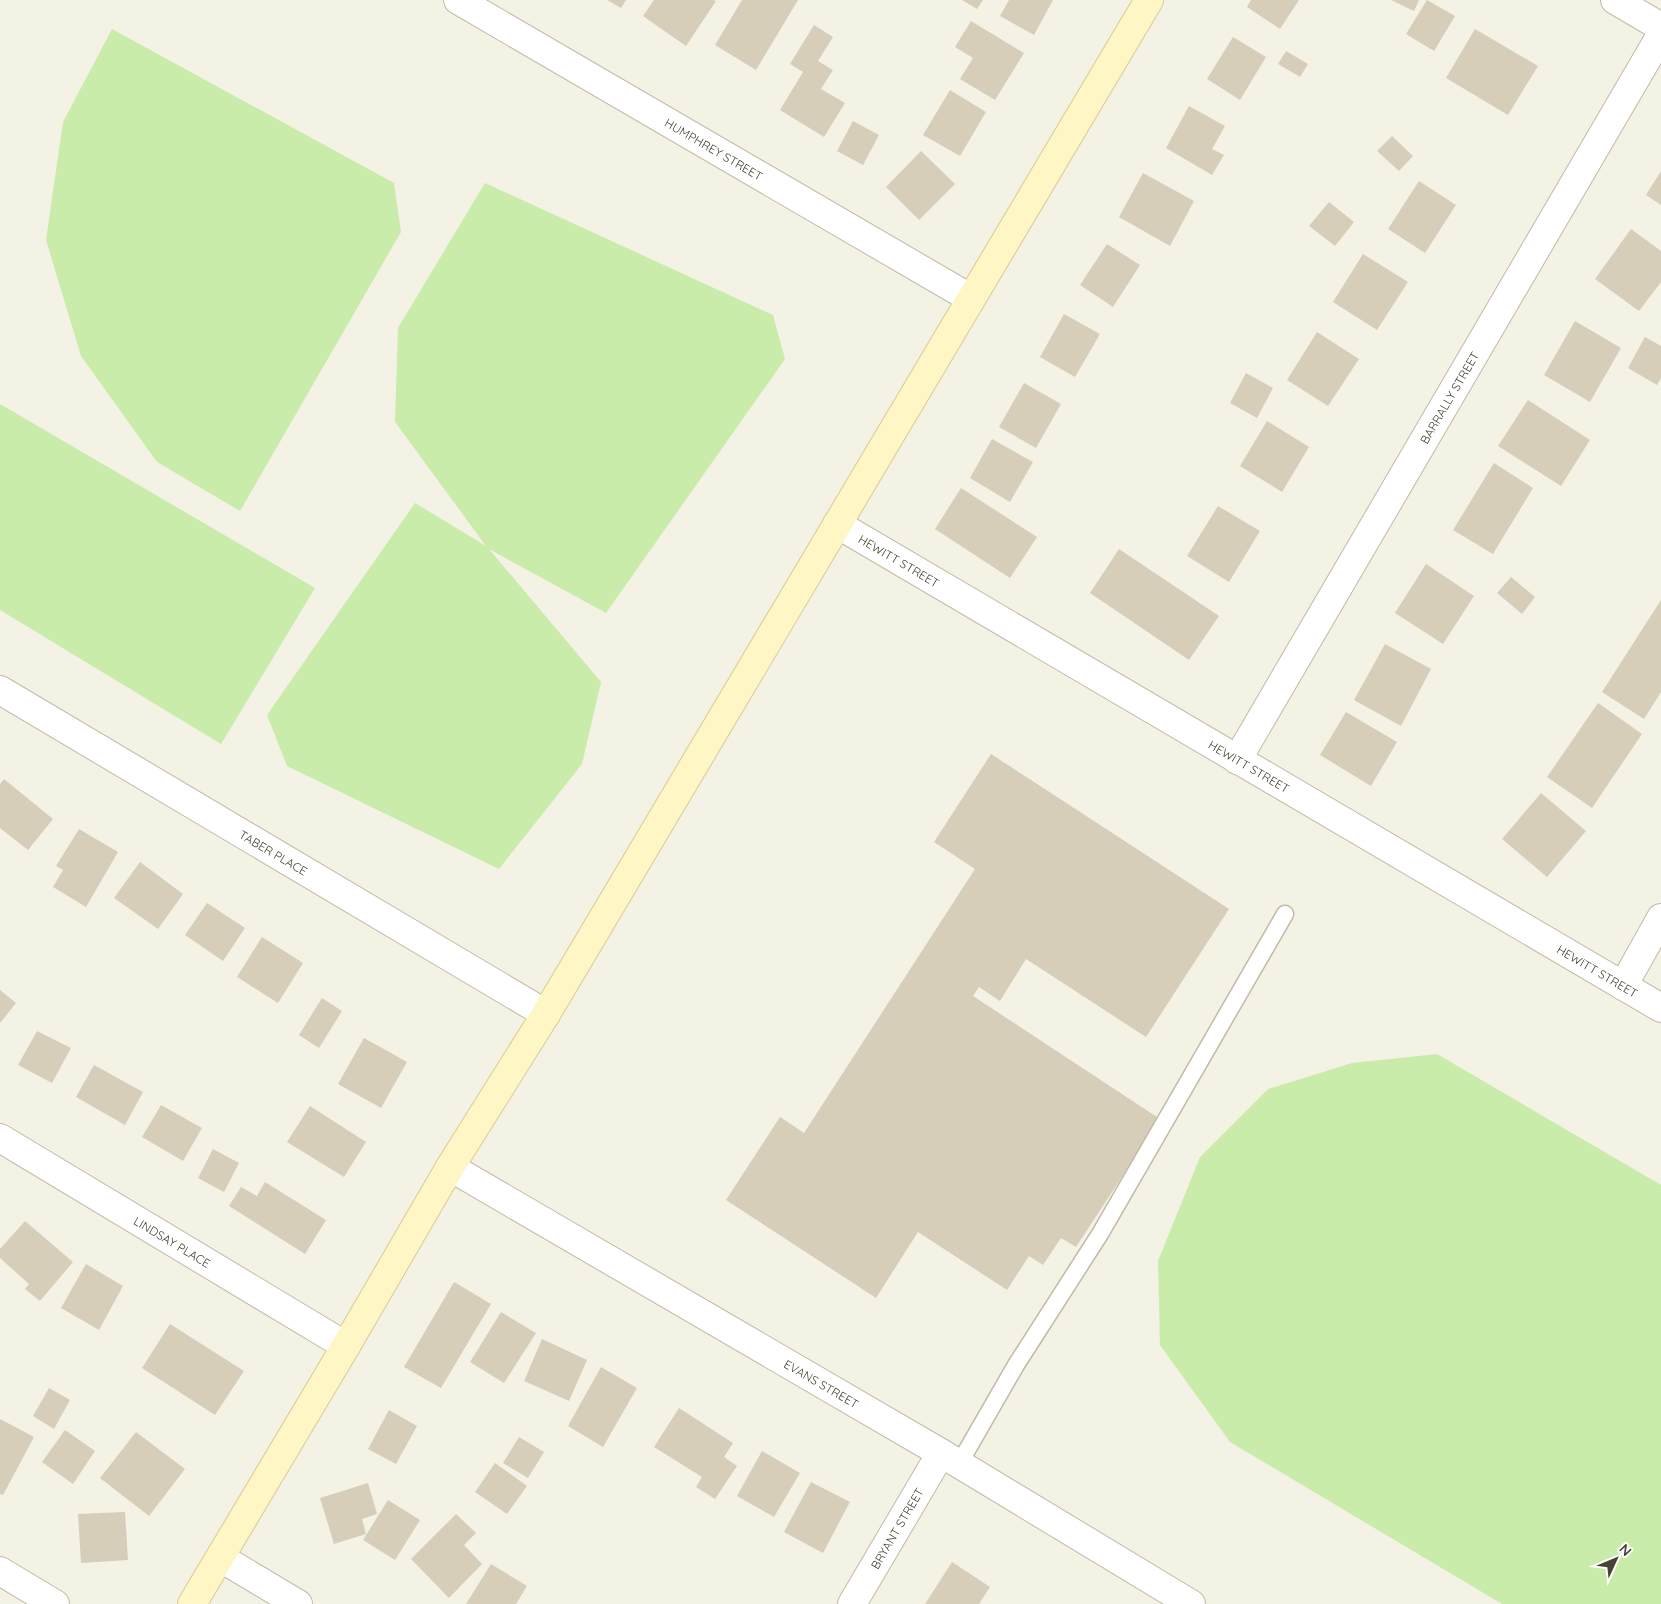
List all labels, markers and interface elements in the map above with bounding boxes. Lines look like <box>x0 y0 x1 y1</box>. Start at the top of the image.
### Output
street label: HUMPHREY STREET <box>662 115 765 183</box>
street label: BARRALLY STREET <box>1416 349 1482 446</box>
street label: HEWITT STREET <box>856 531 942 590</box>
street label: HEWITT STREET <box>1206 737 1292 796</box>
street label: TABER PLACE <box>237 826 310 878</box>
street label: HEWITT STREET <box>1554 941 1641 1000</box>
street label: LINDSAY PLACE <box>131 1213 213 1270</box>
street label: EVANS STREET <box>782 1356 862 1411</box>
street label: BRYANT STREET <box>867 1485 926 1572</box>
north arrow <box>1591 1534 1641 1584</box>
text: N <box>1615 1540 1635 1560</box>

